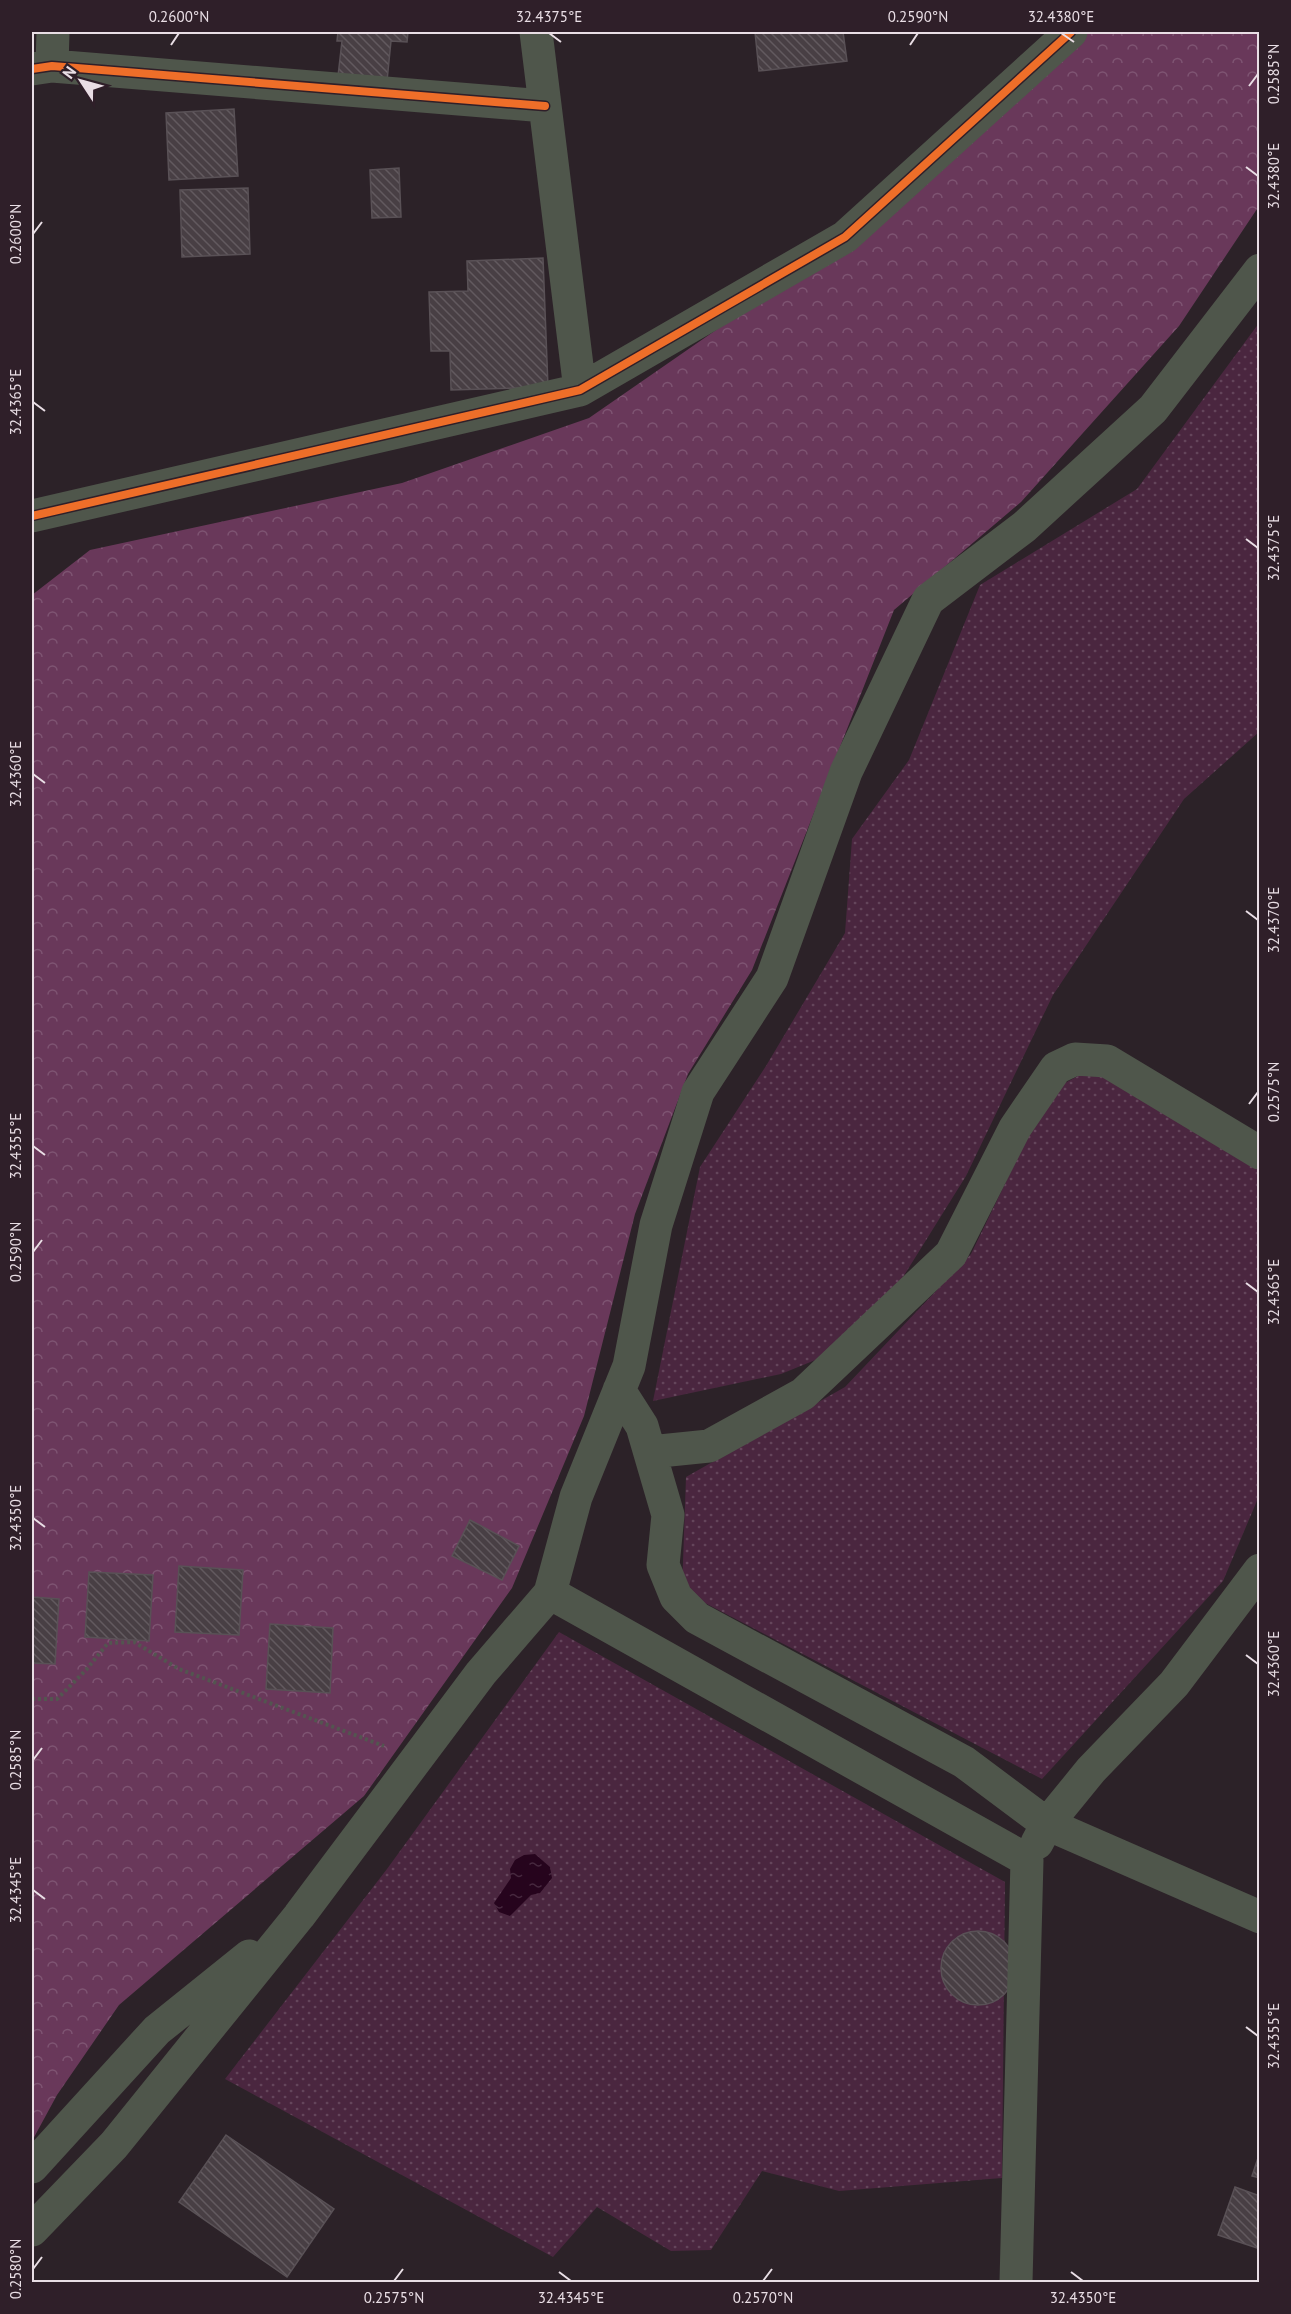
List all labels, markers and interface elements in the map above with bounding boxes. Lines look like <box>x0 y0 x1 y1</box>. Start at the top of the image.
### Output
text: 0.2600°N <box>149 7 209 26</box>
text: 32.4375°E <box>516 7 582 26</box>
text: 0.2590°N <box>888 7 948 26</box>
text: 32.4380°E <box>1028 7 1094 26</box>
text: 0.2585°N <box>1264 44 1283 104</box>
north arrow <box>51 51 111 111</box>
text: N <box>58 62 80 82</box>
text: 32.4380°E <box>1264 143 1283 209</box>
text: 0.2600°N <box>6 204 25 264</box>
text: 32.4365°E <box>6 369 25 435</box>
text: 32.4375°E <box>1264 515 1283 581</box>
text: 32.4360°E <box>6 741 25 807</box>
text: 32.4370°E <box>1264 887 1283 953</box>
text: 0.2575°N <box>1264 1062 1283 1122</box>
text: 32.4355°E <box>6 1113 25 1179</box>
text: 0.2590°N <box>6 1222 25 1282</box>
text: 32.4365°E <box>1264 1259 1283 1325</box>
text: 32.4350°E <box>6 1485 25 1551</box>
text: 32.4360°E <box>1264 1631 1283 1697</box>
text: 0.2585°N <box>6 1730 25 1790</box>
text: 32.4345°E <box>6 1857 25 1923</box>
text: 32.4355°E <box>1264 2003 1283 2069</box>
text: 0.2580°N <box>6 2239 25 2299</box>
text: 0.2575°N <box>364 2288 424 2307</box>
text: 32.4345°E <box>538 2288 604 2307</box>
text: 0.2570°N <box>733 2288 793 2307</box>
text: 32.4350°E <box>1050 2288 1116 2307</box>

